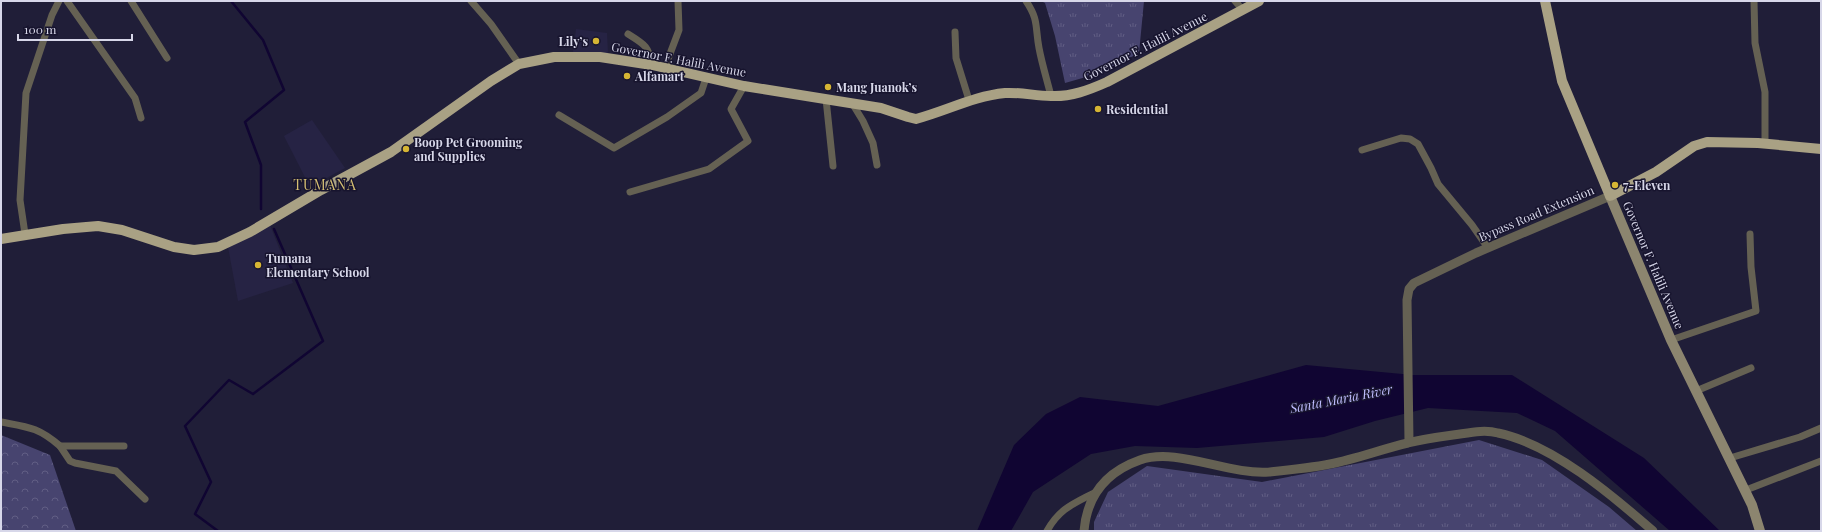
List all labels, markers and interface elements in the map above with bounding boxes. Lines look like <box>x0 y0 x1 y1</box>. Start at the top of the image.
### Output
street label: Governor F. Halili Avenue <box>1080 8 1210 84</box>
scale bar <box>18 16 132 42</box>
text: 100 m <box>24 21 57 37</box>
place label: Lily’s <box>558 33 588 49</box>
marker: Lily’s <box>591 36 601 46</box>
street label: Governor F. Halili Avenue <box>610 38 748 80</box>
place label: Alfamart <box>634 68 685 84</box>
marker: Alfamart <box>622 71 632 81</box>
place label: Mang Juanok’s <box>836 79 917 95</box>
marker: Mang Juanok’s <box>823 82 833 92</box>
place label: Residential <box>1106 101 1168 117</box>
marker: Residential <box>1093 104 1103 114</box>
place label: Boop Pet Grooming and Supplies <box>414 134 523 164</box>
marker: Boop Pet Grooming and Supplies <box>401 144 411 154</box>
district label: TUMANA <box>293 175 357 194</box>
place label: 7-Eleven <box>1623 177 1671 193</box>
marker: 7-Eleven <box>1610 180 1620 190</box>
street label: Bypass Road Extension <box>1476 181 1596 245</box>
street label: Governor F. Halili Avenue <box>1620 199 1688 331</box>
place label: Tumana Elementary School <box>266 250 370 280</box>
marker: Tumana Elementary School <box>253 260 263 270</box>
water label: Santa Maria River <box>1287 380 1394 416</box>

